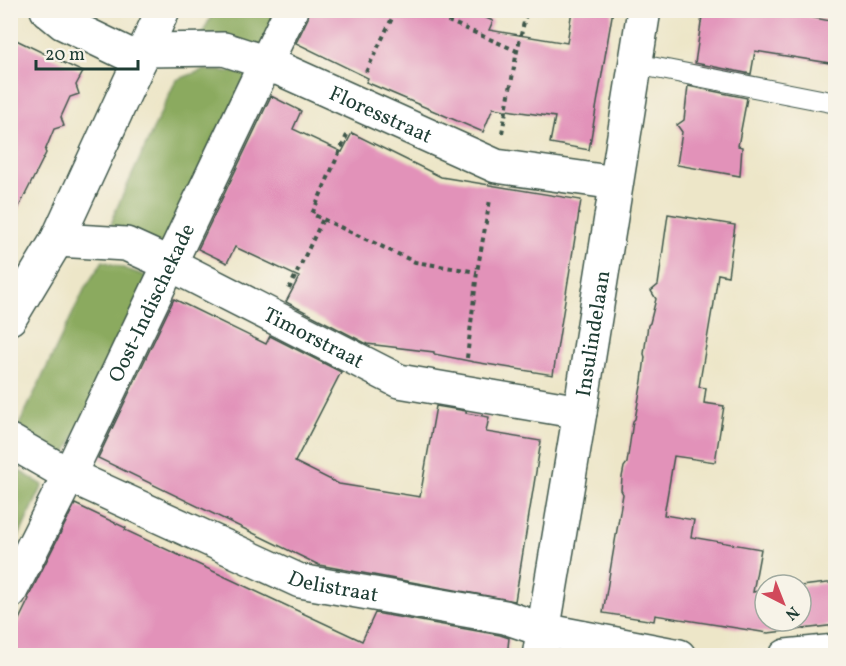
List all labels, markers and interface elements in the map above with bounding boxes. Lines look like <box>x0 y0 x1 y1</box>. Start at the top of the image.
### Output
scale bar <box>36 33 138 71</box>
text: 20 m <box>45 43 85 68</box>
street label: Floresstraat <box>324 80 436 151</box>
street label: Oost-Indischekade <box>102 219 203 388</box>
street label: Insulindelaan <box>570 268 618 399</box>
street label: Timorstraat <box>258 301 368 377</box>
street label: Delistraat <box>283 564 380 610</box>
north arrow <box>753 573 813 633</box>
text: N <box>780 601 803 625</box>

